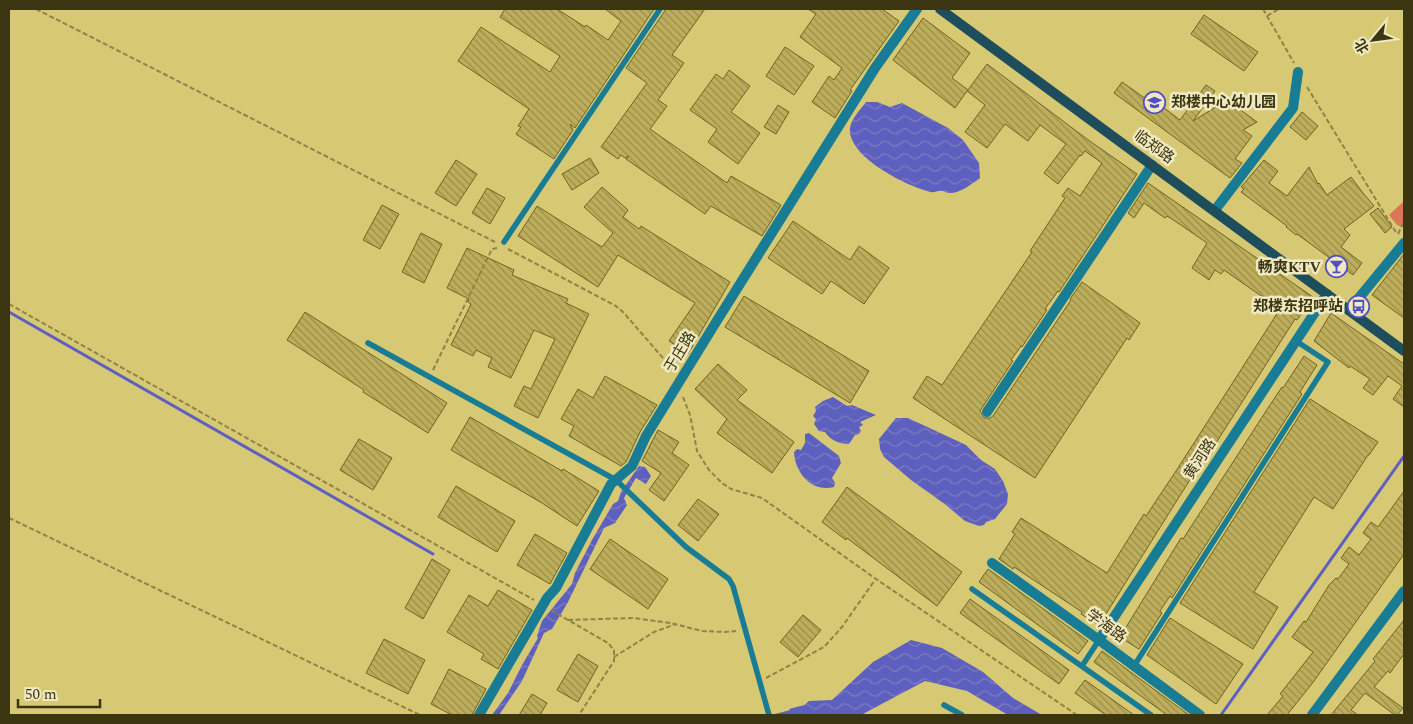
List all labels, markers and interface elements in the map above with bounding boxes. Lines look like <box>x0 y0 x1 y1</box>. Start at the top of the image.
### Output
north arrow <box>1348 15 1398 65</box>
text: 北 <box>1349 35 1375 57</box>
school or university icon: 郑楼中心幼儿园 <box>1143 90 1167 114</box>
place label: 郑楼中心幼儿园 <box>1171 91 1276 114</box>
street label: 临郑路 <box>1129 124 1179 170</box>
bar icon: 畅爽KTV <box>1325 255 1349 279</box>
place label: 畅爽KTV <box>1258 256 1322 279</box>
bus stop icon: 郑楼东招呼站 <box>1347 294 1371 318</box>
place label: 郑楼东招呼站 <box>1253 295 1343 318</box>
street label: 于庄路 <box>659 327 701 377</box>
street label: 黄河路 <box>1178 434 1222 484</box>
street label: 学海路 <box>1081 603 1131 649</box>
scale bar <box>18 676 100 708</box>
text: 50 m <box>25 683 57 706</box>

